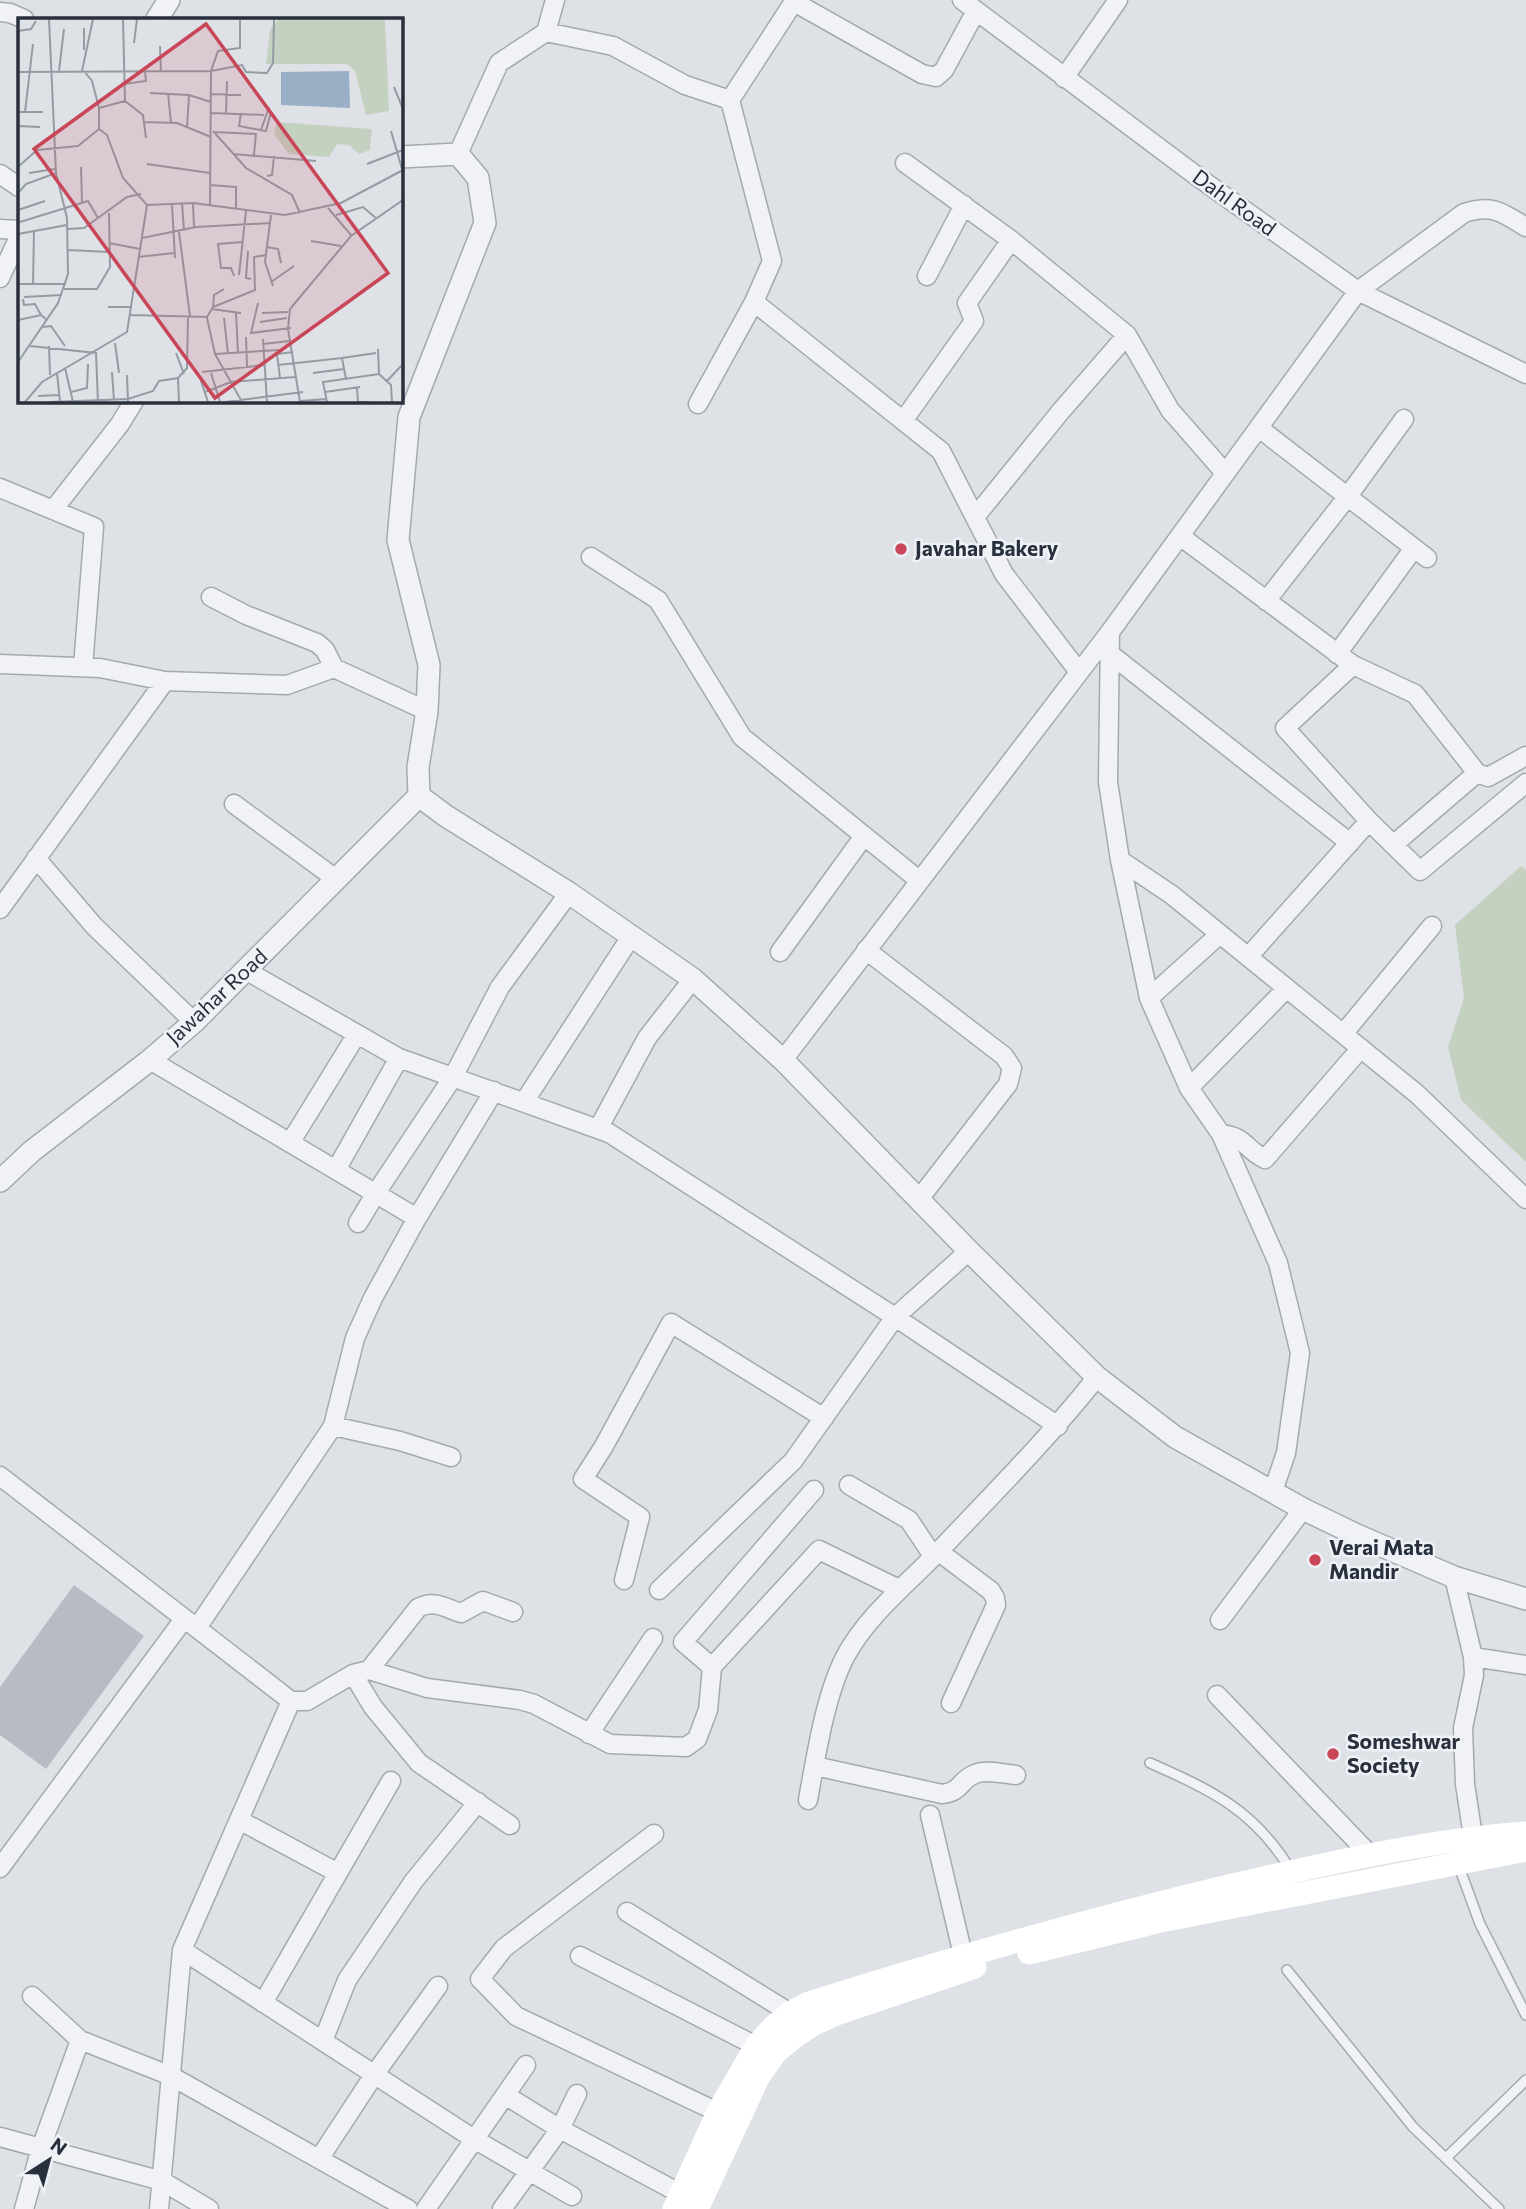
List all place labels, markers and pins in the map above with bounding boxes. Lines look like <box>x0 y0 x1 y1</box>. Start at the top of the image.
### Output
place label: Javahar Bakery <box>915 535 1059 560</box>
marker: Javahar Bakery <box>893 541 909 557</box>
place label: Verai Mata Mandir <box>1329 1534 1434 1583</box>
marker: Verai Mata Mandir <box>1307 1552 1323 1568</box>
place label: Someshwar Society <box>1347 1728 1460 1777</box>
marker: Someshwar Society <box>1325 1746 1341 1762</box>

